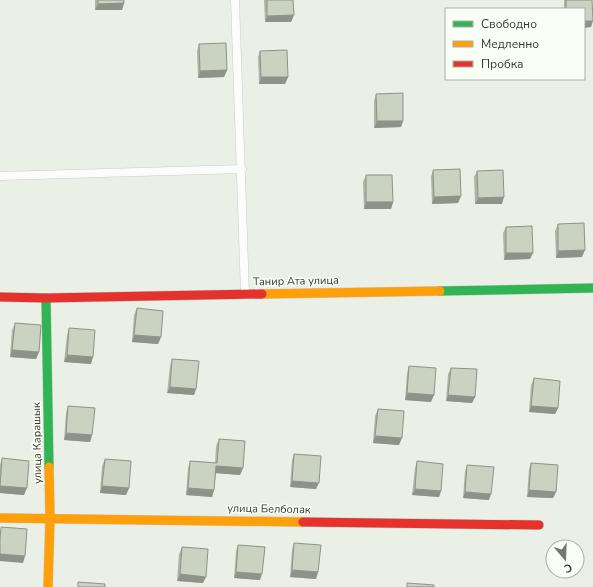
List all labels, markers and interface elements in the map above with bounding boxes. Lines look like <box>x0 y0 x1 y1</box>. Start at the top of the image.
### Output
legend <box>445 8 585 80</box>
text: Свободно <box>481 16 537 32</box>
text: Медленно <box>481 36 539 52</box>
text: Пробка <box>481 56 524 72</box>
street label: Танир Ата улица <box>253 273 339 289</box>
street label: улица Карашык <box>29 402 45 484</box>
street label: улица Белболак <box>227 501 311 517</box>
north arrow <box>545 539 585 579</box>
text: С <box>562 560 574 576</box>

